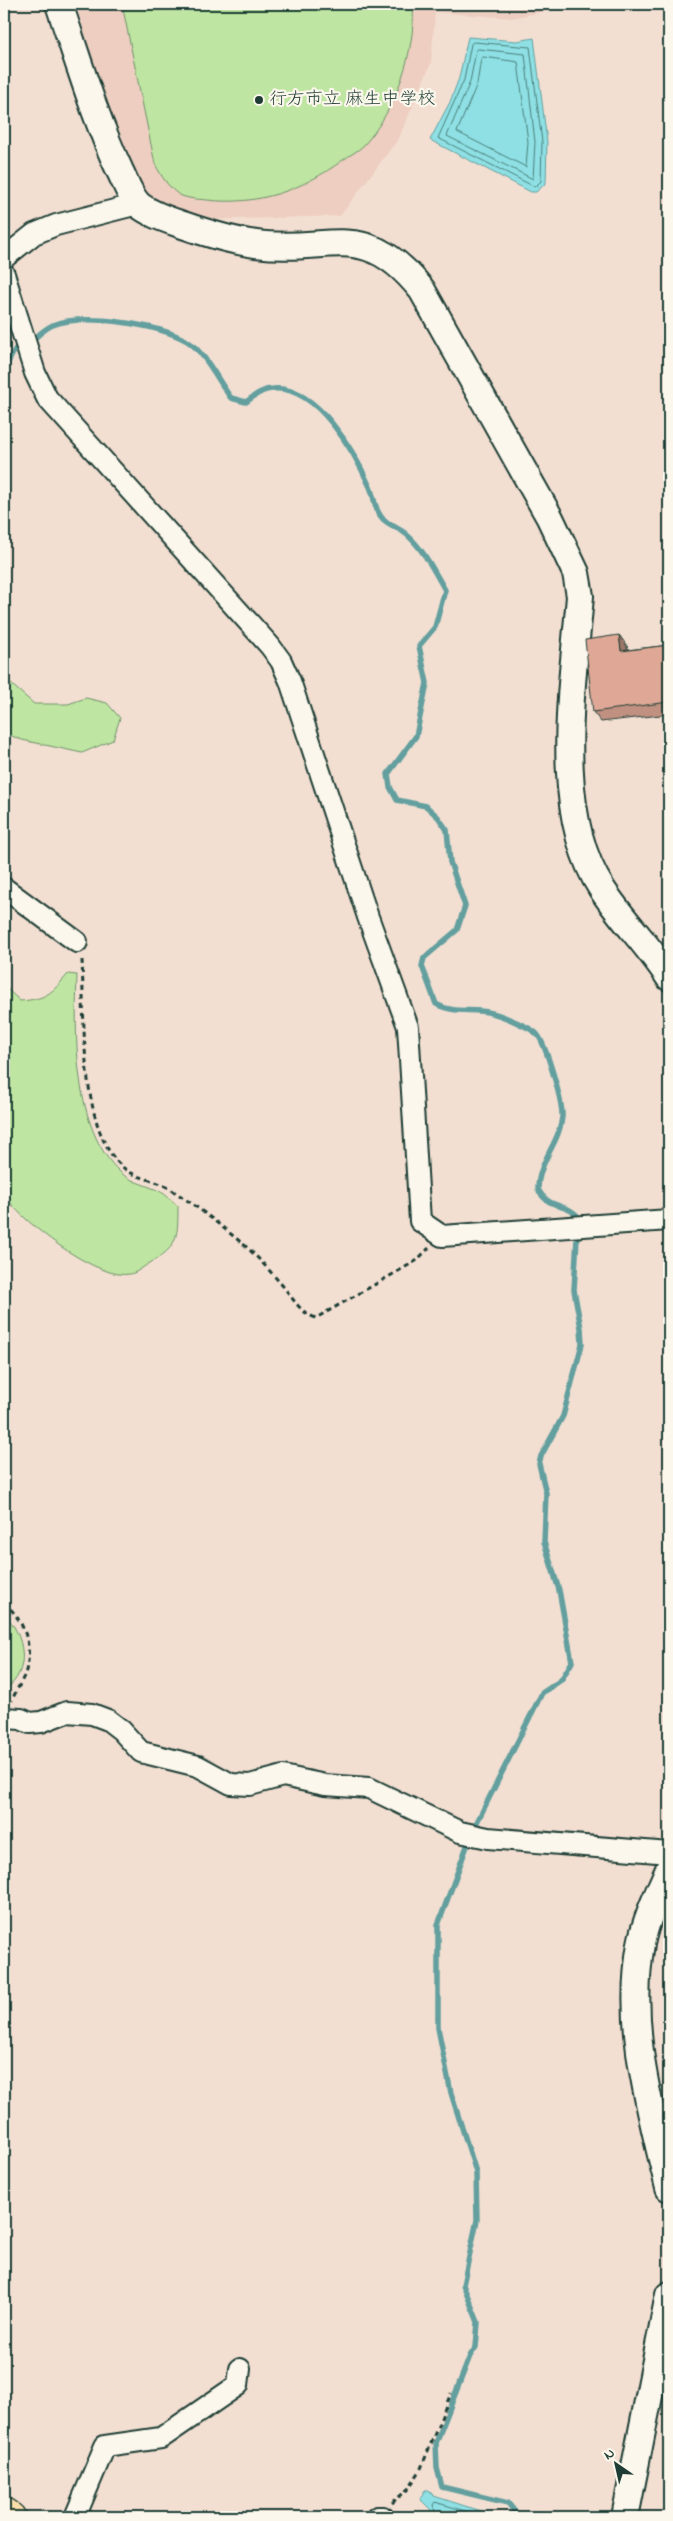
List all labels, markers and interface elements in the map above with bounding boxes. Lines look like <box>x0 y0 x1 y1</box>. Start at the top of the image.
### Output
place label: 行方市立 麻生中学校 <box>269 87 436 113</box>
marker: 行方市立 麻生中学校 <box>253 94 265 106</box>
north arrow <box>590 2438 640 2488</box>
text: N <box>600 2443 619 2466</box>

